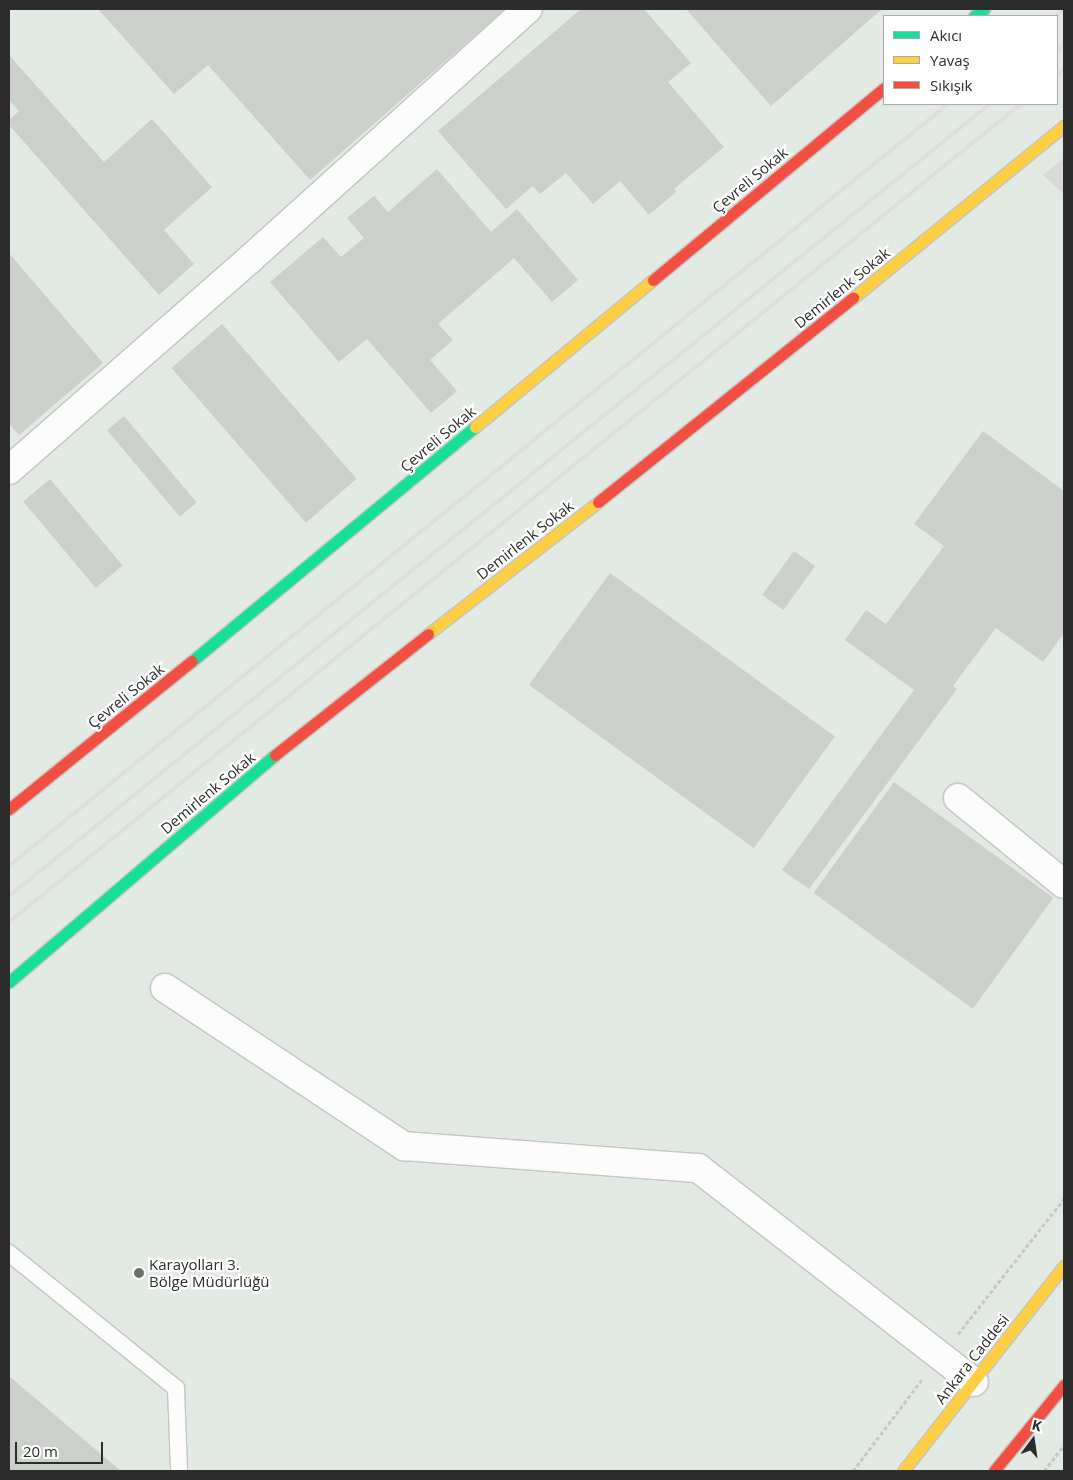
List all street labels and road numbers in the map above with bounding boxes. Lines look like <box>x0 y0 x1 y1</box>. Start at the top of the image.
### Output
street label: Çevreli Sokak <box>709 143 791 217</box>
street label: Demirlenk Sokak <box>791 244 893 332</box>
street label: Çevreli Sokak <box>397 402 479 476</box>
street label: Demirlenk Sokak <box>473 497 577 583</box>
street label: Çevreli Sokak <box>84 660 168 732</box>
street label: Demirlenk Sokak <box>157 748 259 838</box>
street label: Ankara Caddesi <box>931 1311 1013 1407</box>

